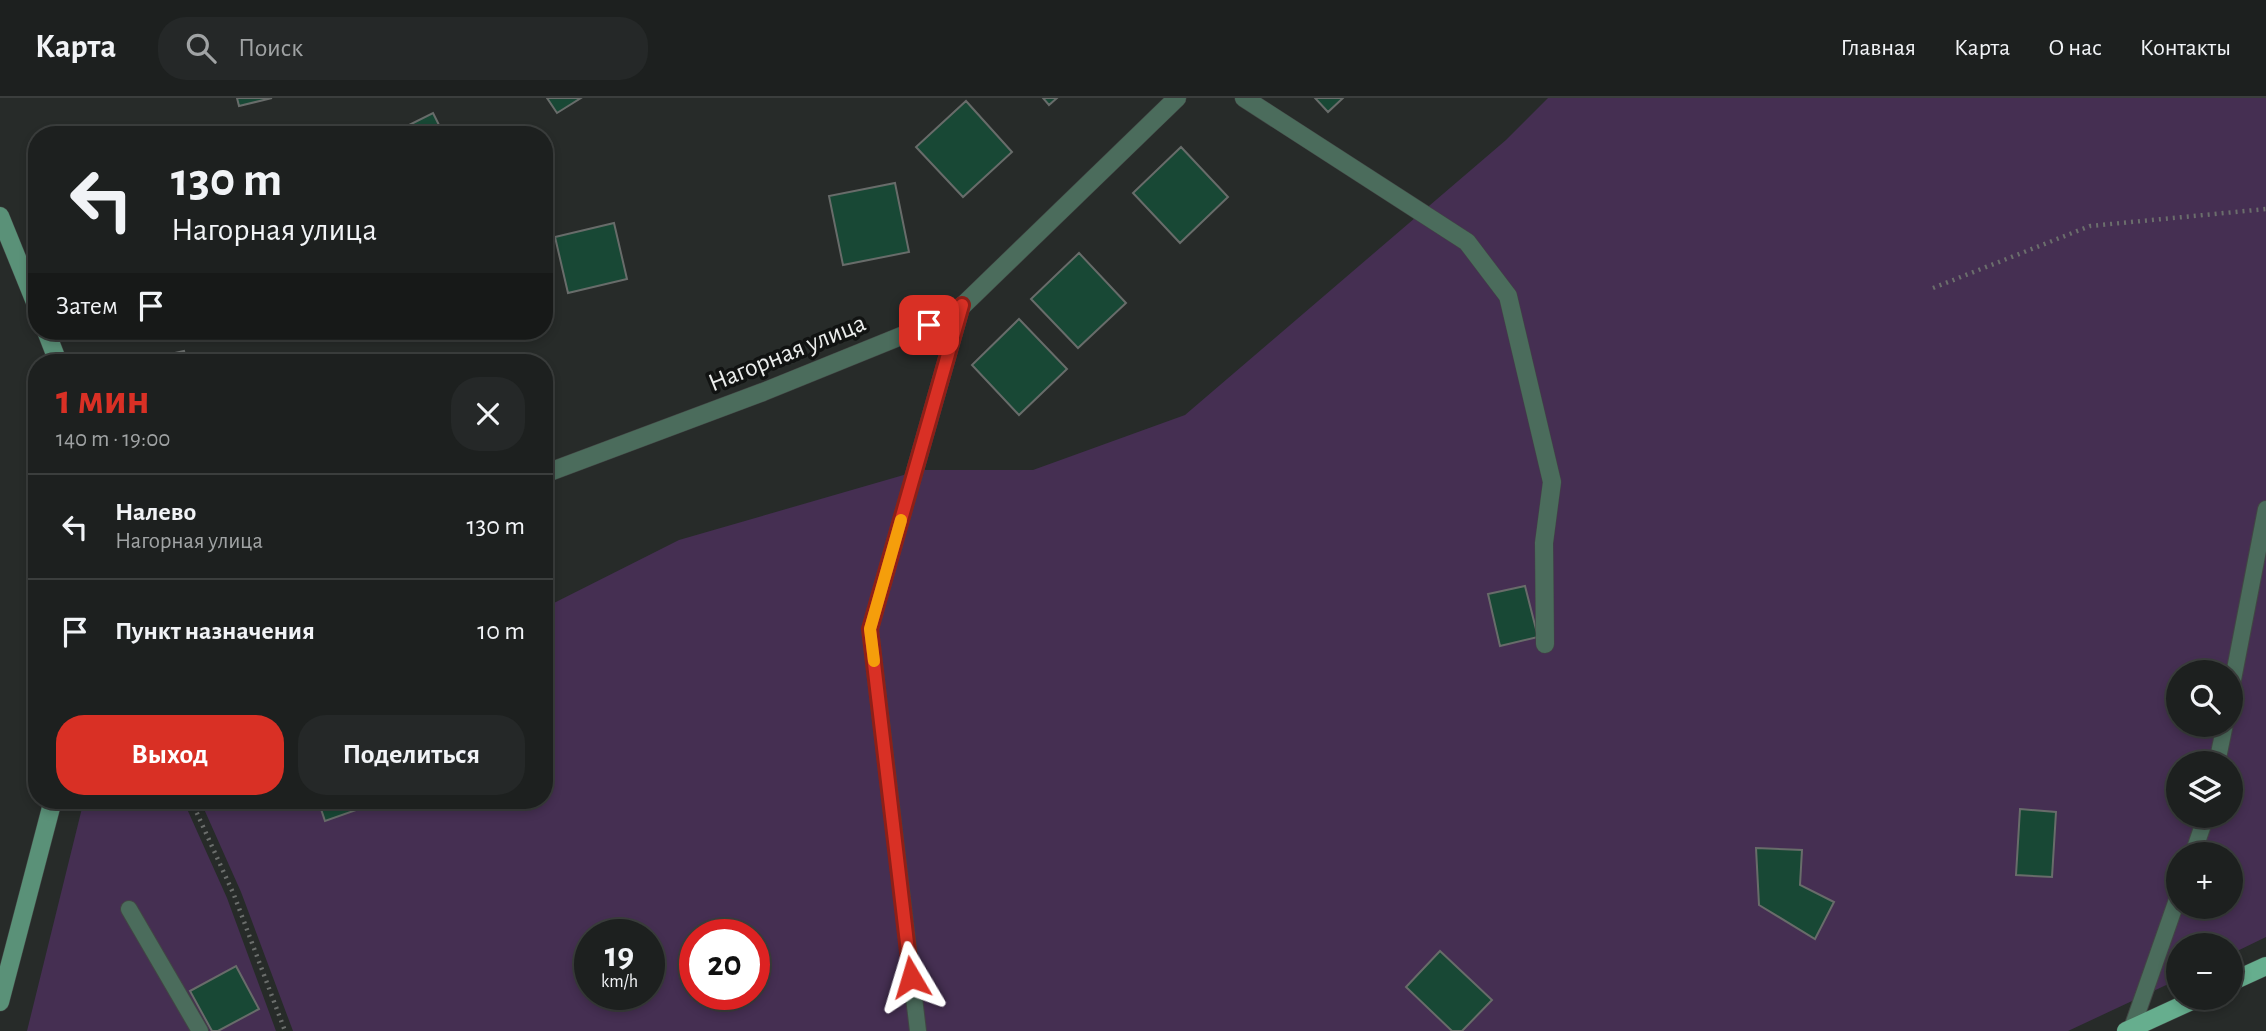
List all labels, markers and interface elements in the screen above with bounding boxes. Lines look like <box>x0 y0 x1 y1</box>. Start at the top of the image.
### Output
search box <box>158 17 648 80</box>
icon: search <box>182 29 220 67</box>
text: Карта <box>35 31 116 64</box>
text: Поиск <box>238 35 303 61</box>
text: Главная <box>1841 36 1916 60</box>
text: Карта <box>1954 36 2010 60</box>
text: О нас <box>2048 36 2102 60</box>
text: Контакты <box>2140 36 2231 60</box>
icon: left <box>56 154 147 245</box>
text: 130 m <box>171 156 282 205</box>
text: Нагорная улица <box>171 214 377 246</box>
icon: arrive <box>132 287 170 325</box>
text: Затем <box>56 293 118 319</box>
pin <box>899 295 959 355</box>
icon: arrive <box>910 306 948 344</box>
street label: Нагорная улица <box>705 310 870 396</box>
button: close <box>451 377 525 451</box>
text: 1 мин <box>56 379 150 421</box>
text: 140 m · 19:00 <box>56 428 170 451</box>
text: Налево <box>115 499 196 525</box>
icon: left <box>56 508 94 546</box>
text: 130 m <box>467 513 525 539</box>
text: Нагорная улица <box>115 530 263 553</box>
icon: arrive <box>56 613 94 651</box>
text: Пункт назначения <box>115 618 315 644</box>
text: 10 m <box>477 618 525 644</box>
map controls <box>2166 660 2243 1010</box>
button: search <box>2166 660 2243 737</box>
button: Выход <box>56 715 284 795</box>
button: Поделиться <box>298 715 525 795</box>
button: layers <box>2166 751 2243 828</box>
button: + <box>2166 842 2243 919</box>
speed limit sign: 20 <box>679 919 770 1010</box>
button: − <box>2166 933 2243 1010</box>
text: 19 <box>605 938 634 973</box>
position arrow <box>874 940 948 1014</box>
text: km/h <box>601 973 638 991</box>

